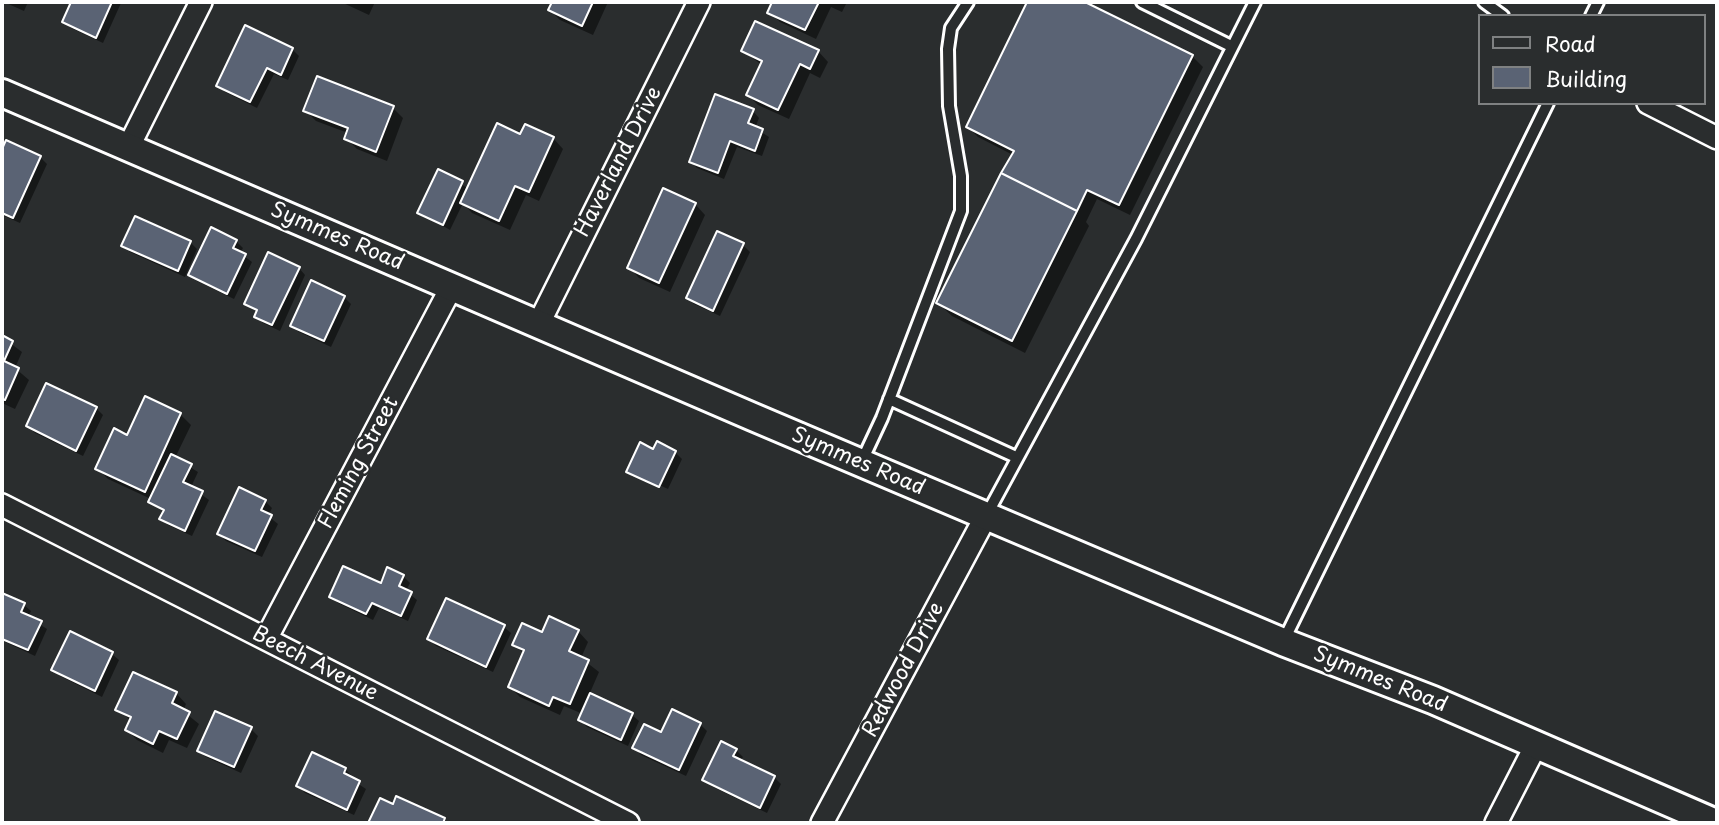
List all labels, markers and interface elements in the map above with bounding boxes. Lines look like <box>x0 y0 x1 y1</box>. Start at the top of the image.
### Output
legend <box>1478 14 1705 105</box>
text: Road <box>1545 27 1596 59</box>
text: Building <box>1545 62 1627 94</box>
street label: Haverland Drive <box>570 83 668 241</box>
street label: Symmes Road <box>267 198 407 276</box>
street label: Fleming Street <box>314 392 404 534</box>
street label: Symmes Road <box>788 423 928 501</box>
street label: Redwood Drive <box>858 598 950 742</box>
street label: Beech Avenue <box>248 622 382 706</box>
street label: Symmes Road <box>1309 642 1451 718</box>

